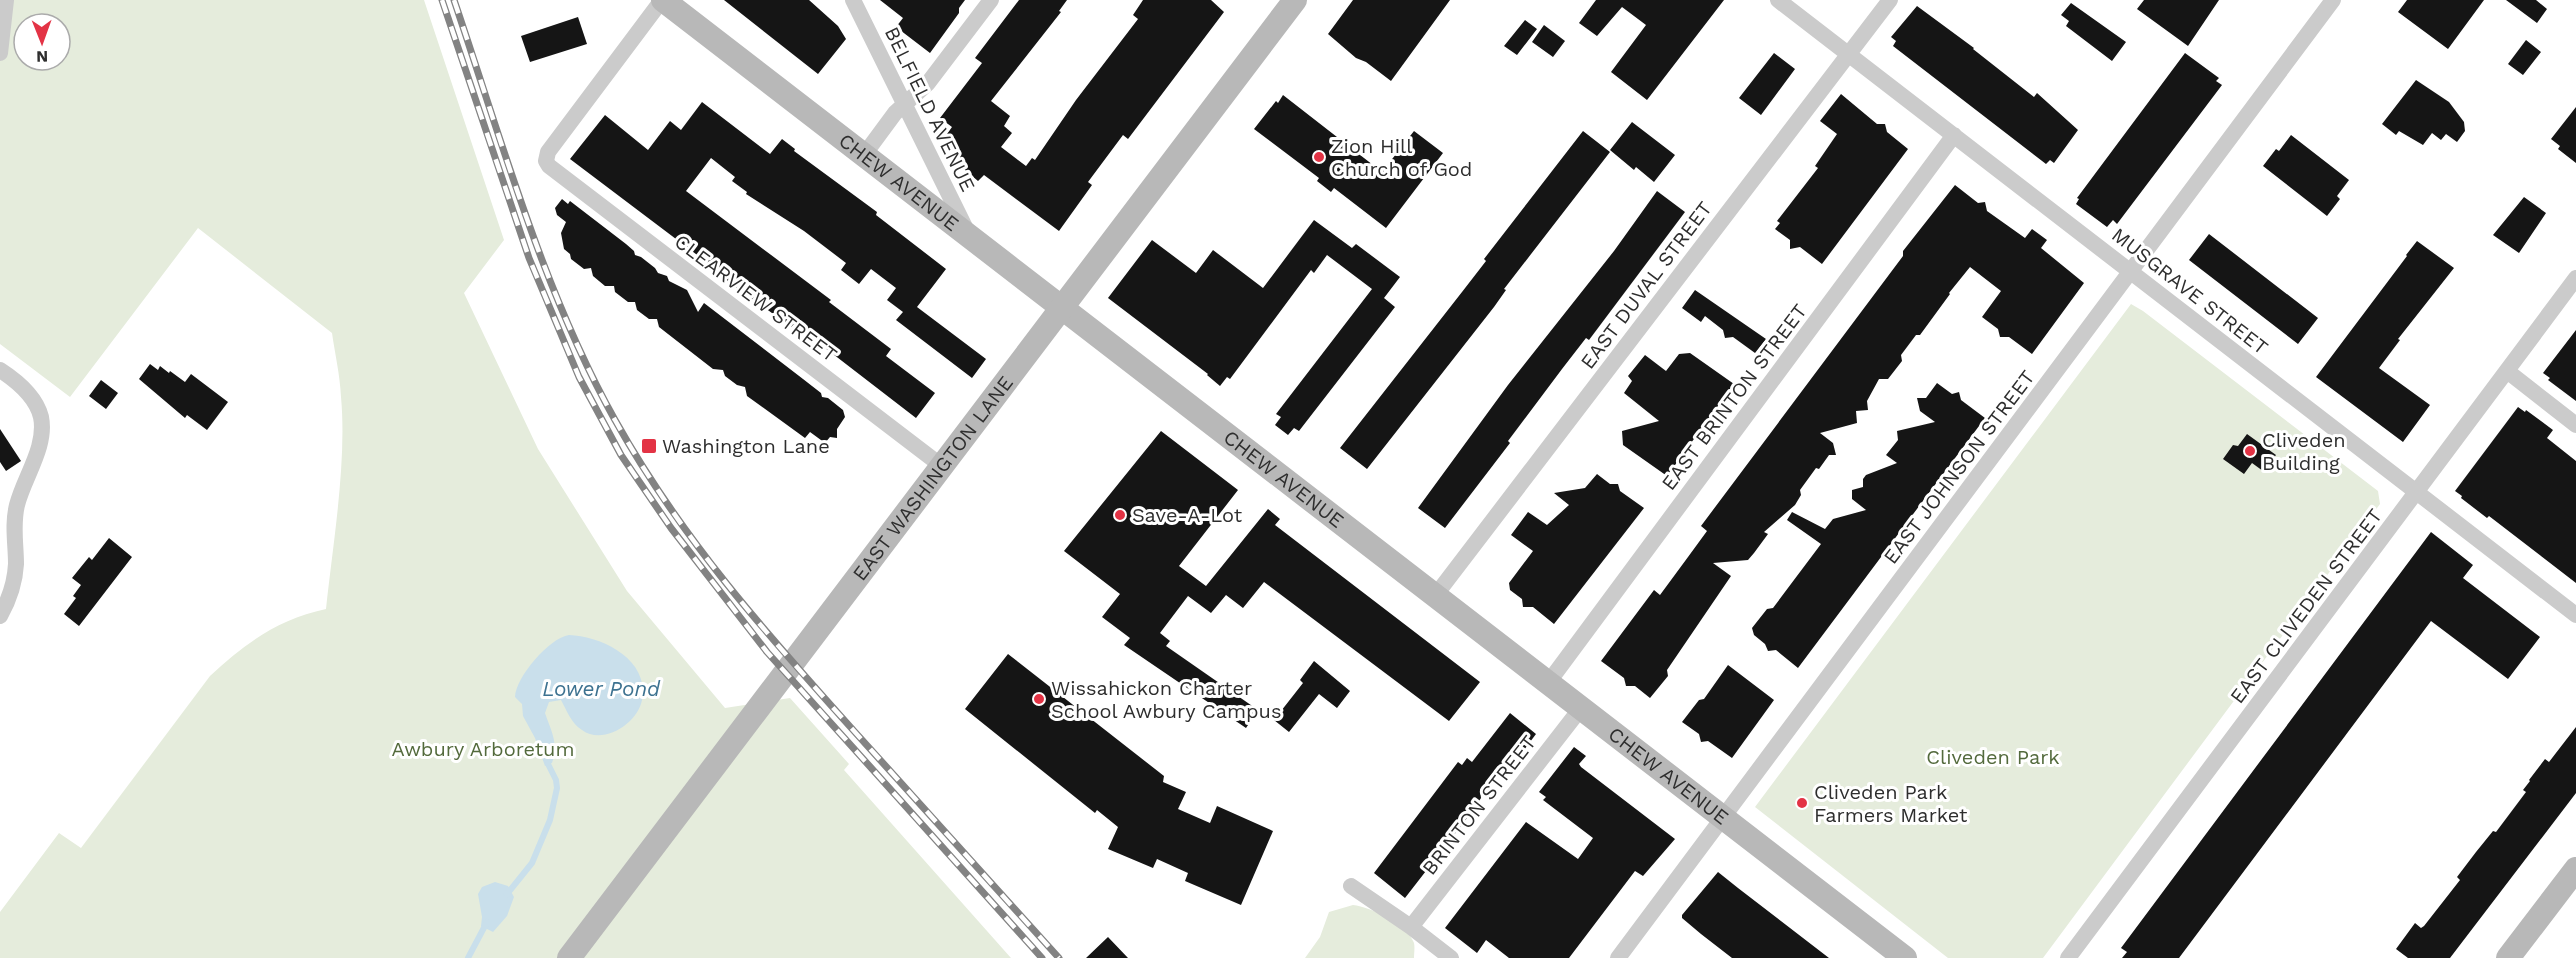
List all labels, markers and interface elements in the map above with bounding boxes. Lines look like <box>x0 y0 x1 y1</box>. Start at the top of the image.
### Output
north arrow <box>12 12 72 72</box>
street label: BELFIELD AVENUE <box>880 23 980 195</box>
text: N <box>36 47 48 66</box>
street label: CHEW AVENUE <box>834 128 964 236</box>
place label: Zion Hill Church of God <box>1331 134 1472 181</box>
marker: Zion Hill Church of God <box>1312 150 1326 164</box>
street label: EAST DUVAL STREET <box>1575 197 1717 373</box>
street label: MUSGRAVE STREET <box>2107 223 2273 359</box>
street label: CLEARVIEW STREET <box>670 229 842 367</box>
street label: EAST BRINTON STREET <box>1656 299 1812 495</box>
street label: EAST JOHNSON STREET <box>1878 366 2040 568</box>
street label: EAST WASHINGTON LANE <box>847 371 1018 585</box>
street label: CHEW AVENUE <box>1219 425 1349 533</box>
place label: Cliveden Building <box>2262 428 2346 475</box>
place label: Washington Lane <box>662 434 830 458</box>
marker: Washington Lane <box>640 437 658 455</box>
marker: Cliveden Building <box>2243 444 2257 458</box>
place label: Save-A-Lot <box>1132 503 1243 527</box>
street label: EAST CLIVEDEN STREET <box>2225 504 2387 708</box>
marker: Save-A-Lot <box>1113 508 1127 522</box>
water label: Lower Pond <box>542 676 661 701</box>
place label: Wissahickon Charter School Awbury Campus <box>1051 676 1281 723</box>
marker: Wissahickon Charter School Awbury Campus <box>1032 692 1046 706</box>
street label: CHEW AVENUE <box>1604 722 1733 830</box>
street label: BRINTON STREET <box>1417 731 1541 879</box>
park label: Awbury Arboretum <box>391 737 575 761</box>
park label: Cliveden Park <box>1926 745 2060 769</box>
place label: Cliveden Park Farmers Market <box>1814 780 1968 827</box>
marker: Cliveden Park Farmers Market <box>1795 796 1809 810</box>

